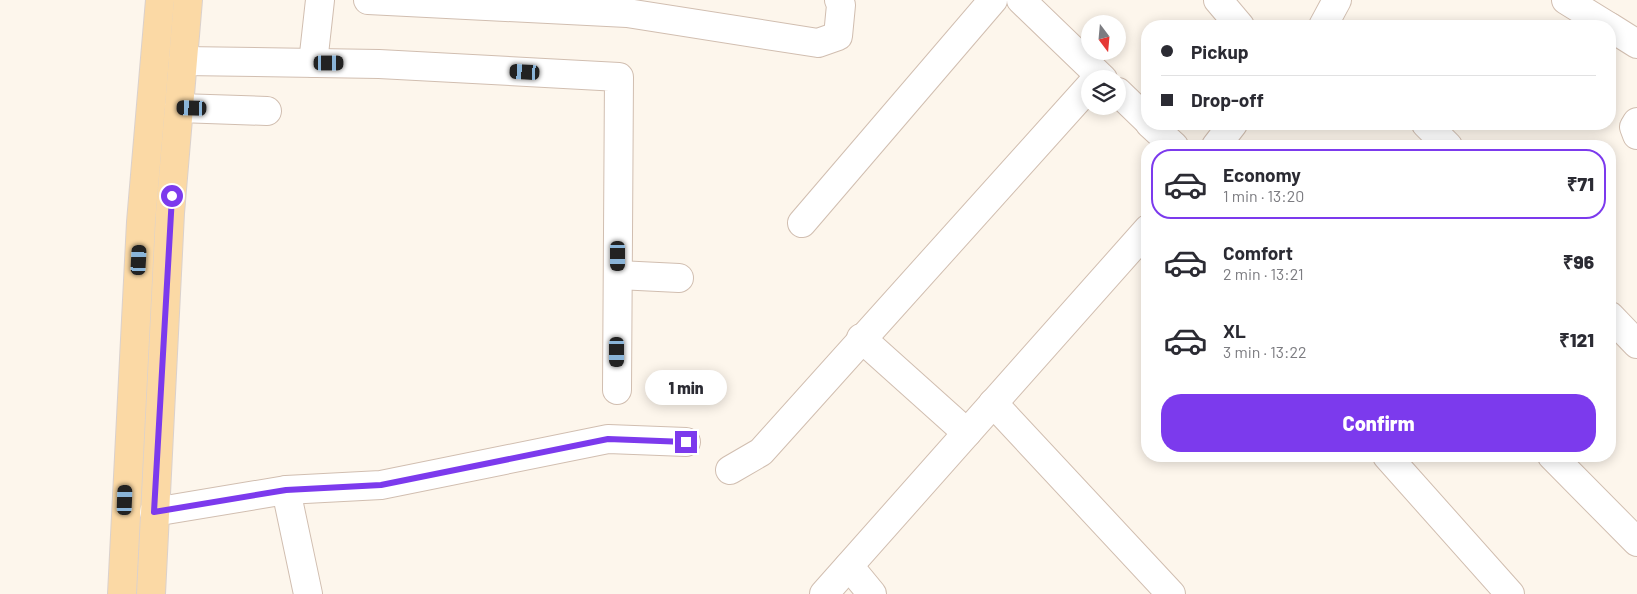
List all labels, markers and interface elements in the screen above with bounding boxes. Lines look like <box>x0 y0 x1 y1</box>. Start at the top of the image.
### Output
north arrow <box>1081 15 1126 60</box>
map controls <box>1081 15 1126 115</box>
text: Pickup <box>1191 40 1249 63</box>
car <box>314 56 344 71</box>
car <box>509 64 540 80</box>
button: layers <box>1081 70 1126 115</box>
text: Drop-off <box>1191 88 1264 111</box>
car <box>176 100 207 116</box>
icon: car <box>1163 162 1208 207</box>
text: Economy <box>1223 163 1301 186</box>
text: ₹71 <box>1567 172 1594 195</box>
route start <box>161 185 183 207</box>
text: 1 min · 13:20 <box>1223 186 1304 205</box>
icon: car <box>1163 240 1208 285</box>
car <box>610 241 625 271</box>
text: Comfort <box>1223 241 1293 264</box>
car <box>130 245 147 275</box>
text: ₹96 <box>1563 250 1594 273</box>
text: 2 min · 13:21 <box>1223 264 1304 283</box>
icon: car <box>1163 318 1208 363</box>
text: XL <box>1223 319 1246 342</box>
text: ₹121 <box>1559 328 1594 351</box>
car <box>609 337 624 367</box>
text: 3 min · 13:22 <box>1223 342 1307 361</box>
callout: 1 min <box>645 370 727 404</box>
text: 1 min <box>668 378 704 397</box>
button: Confirm <box>1161 394 1596 452</box>
route end <box>675 431 697 453</box>
car <box>116 485 133 515</box>

